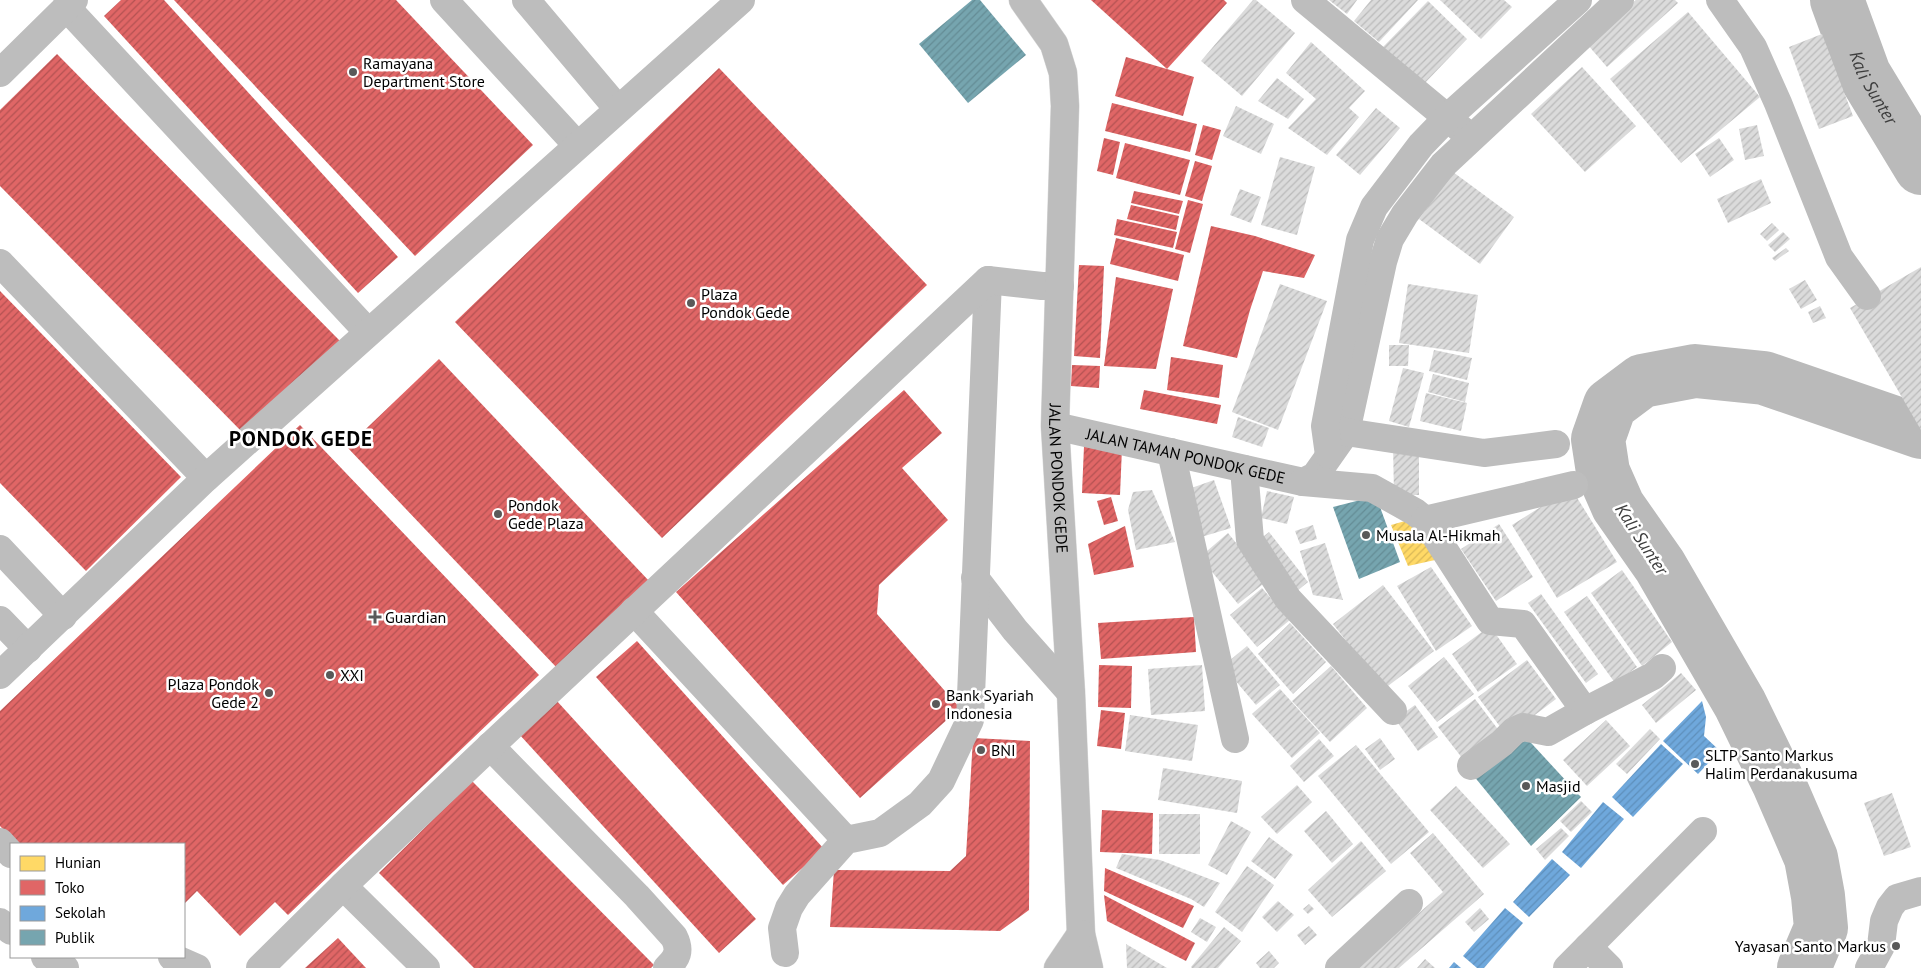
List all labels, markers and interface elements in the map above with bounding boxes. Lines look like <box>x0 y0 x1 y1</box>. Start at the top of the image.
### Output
water label: Kali Sunter <box>1845 47 1904 129</box>
place label: Ramayana Department Store <box>363 53 485 91</box>
marker: Ramayana Department Store <box>347 66 359 78</box>
place label: Plaza Pondok Gede <box>701 284 790 322</box>
marker: Plaza Pondok Gede <box>685 297 697 309</box>
street label: JALAN PONDOK GEDE <box>1045 402 1073 554</box>
street label: JALAN TAMAN PONDOK GEDE <box>1083 423 1287 488</box>
district label: PONDOK GEDE <box>229 425 373 452</box>
place label: Pondok Gede Plaza <box>508 495 584 533</box>
water label: Kali Sunter <box>1610 499 1674 580</box>
marker: Pondok Gede Plaza <box>492 508 504 520</box>
place label: Musala Al-Hikmah <box>1376 525 1501 545</box>
marker: Musala Al-Hikmah <box>1360 529 1372 541</box>
place label: Guardian <box>385 607 446 627</box>
marker: Guardian <box>369 611 381 623</box>
place label: XXI <box>340 665 364 685</box>
marker: XXI <box>324 669 336 681</box>
place label: Plaza Pondok Gede 2 <box>168 674 259 712</box>
place label: Bank Syariah Indonesia <box>946 685 1034 723</box>
marker: Plaza Pondok Gede 2 <box>263 687 275 699</box>
marker: Bank Syariah Indonesia <box>930 698 942 710</box>
place label: BNI <box>991 740 1016 760</box>
marker: BNI <box>975 744 987 756</box>
place label: SLTP Santo Markus Halim Perdanakusuma <box>1705 745 1858 783</box>
marker: SLTP Santo Markus Halim Perdanakusuma <box>1689 758 1701 770</box>
place label: Masjid <box>1536 776 1581 796</box>
marker: Masjid <box>1520 780 1532 792</box>
legend <box>10 843 185 958</box>
text: Hunian <box>55 853 101 872</box>
text: Toko <box>55 878 85 897</box>
text: Sekolah <box>55 903 106 922</box>
text: Publik <box>55 928 95 947</box>
place label: Yayasan Santo Markus <box>1735 936 1886 956</box>
marker: Yayasan Santo Markus <box>1890 940 1902 952</box>

